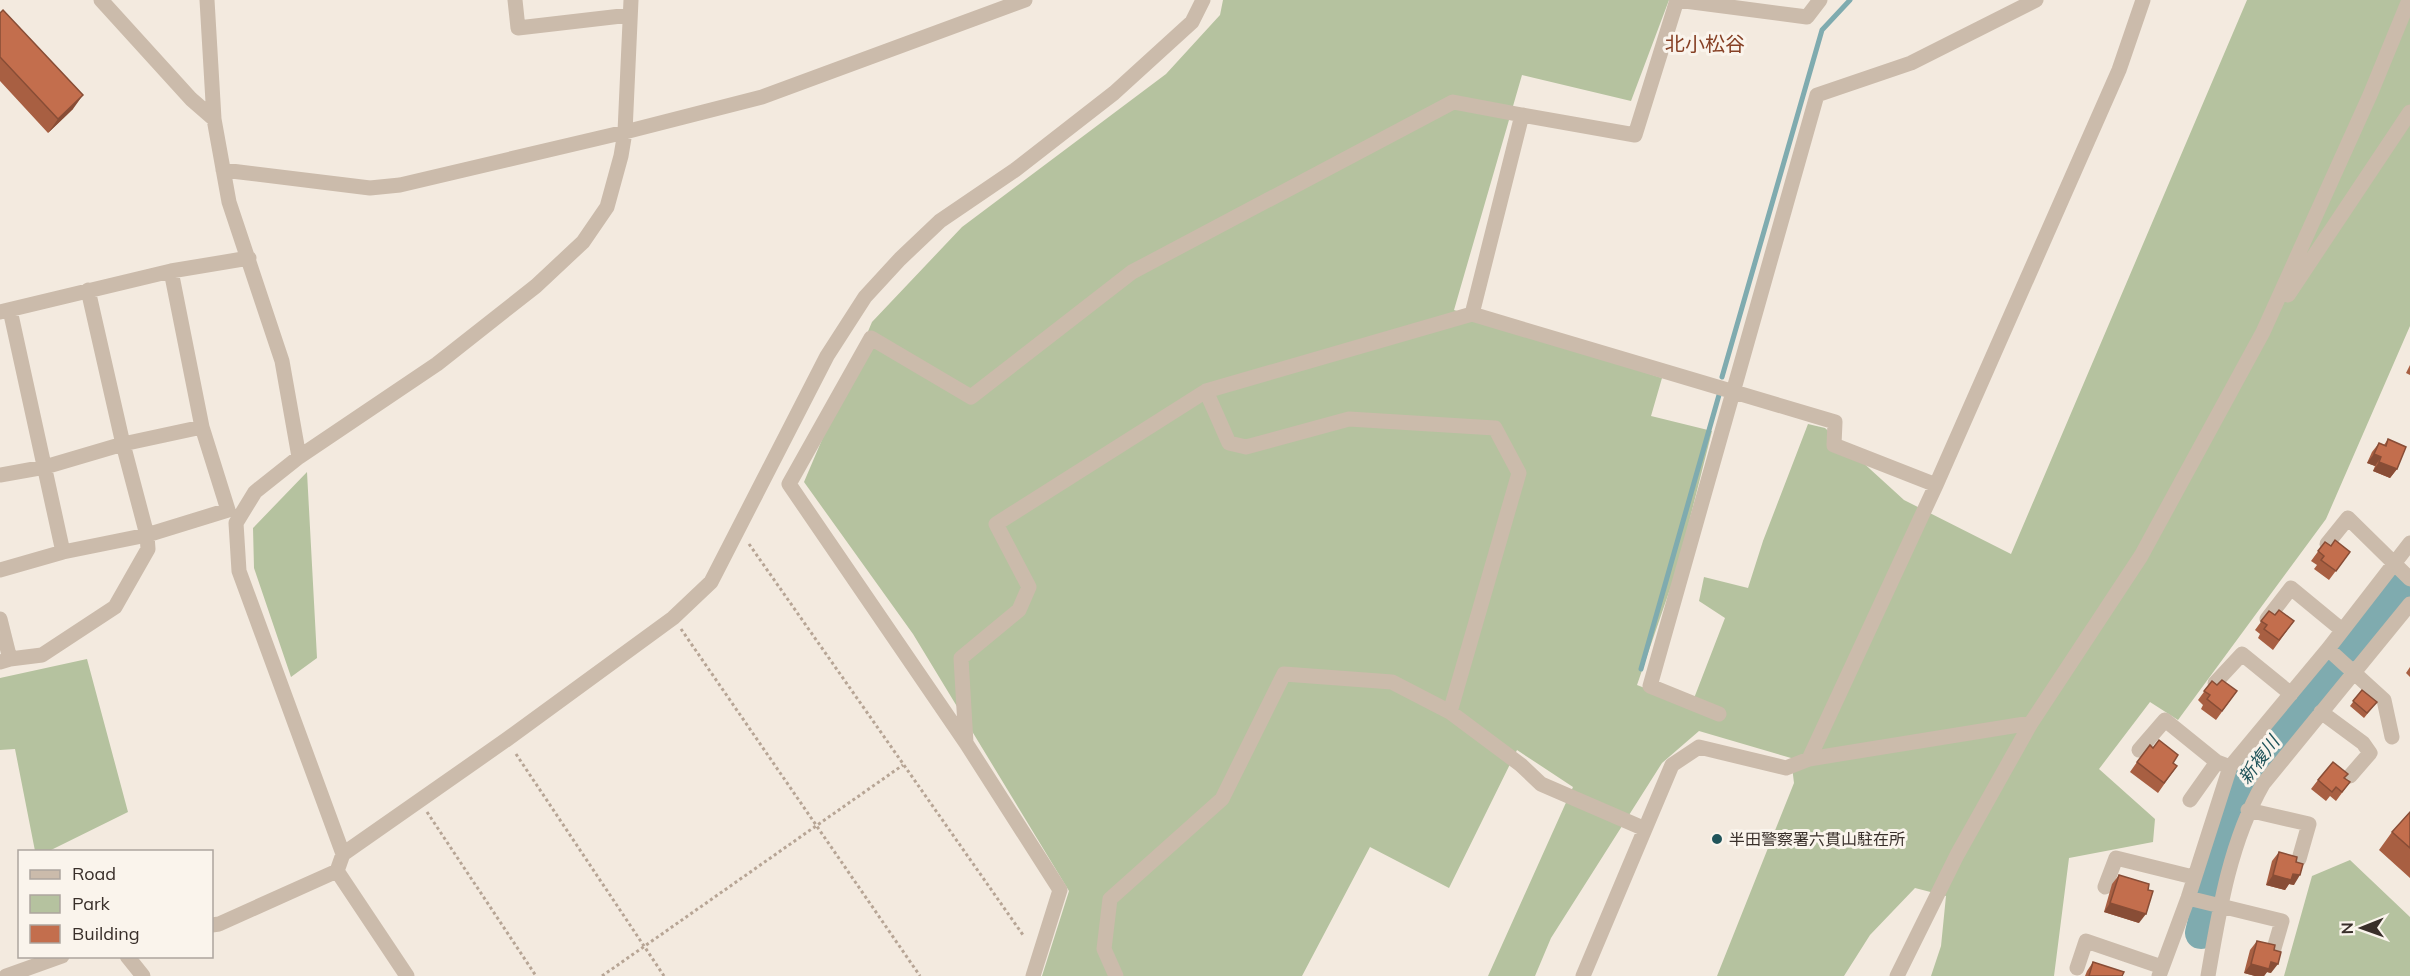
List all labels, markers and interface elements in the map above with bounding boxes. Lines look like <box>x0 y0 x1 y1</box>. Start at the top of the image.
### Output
district label: 北小松谷 <box>1665 31 1745 56</box>
water label: 新複川 <box>2233 730 2285 788</box>
place label: 半田警察署六貫山駐在所 <box>1729 829 1905 849</box>
marker: 半田警察署六貫山駐在所 <box>1710 832 1724 846</box>
legend <box>18 850 213 958</box>
text: Road <box>72 862 116 885</box>
text: Park <box>72 892 111 915</box>
north arrow <box>2332 898 2392 958</box>
text: Building <box>72 922 140 945</box>
text: N <box>2337 922 2357 934</box>

